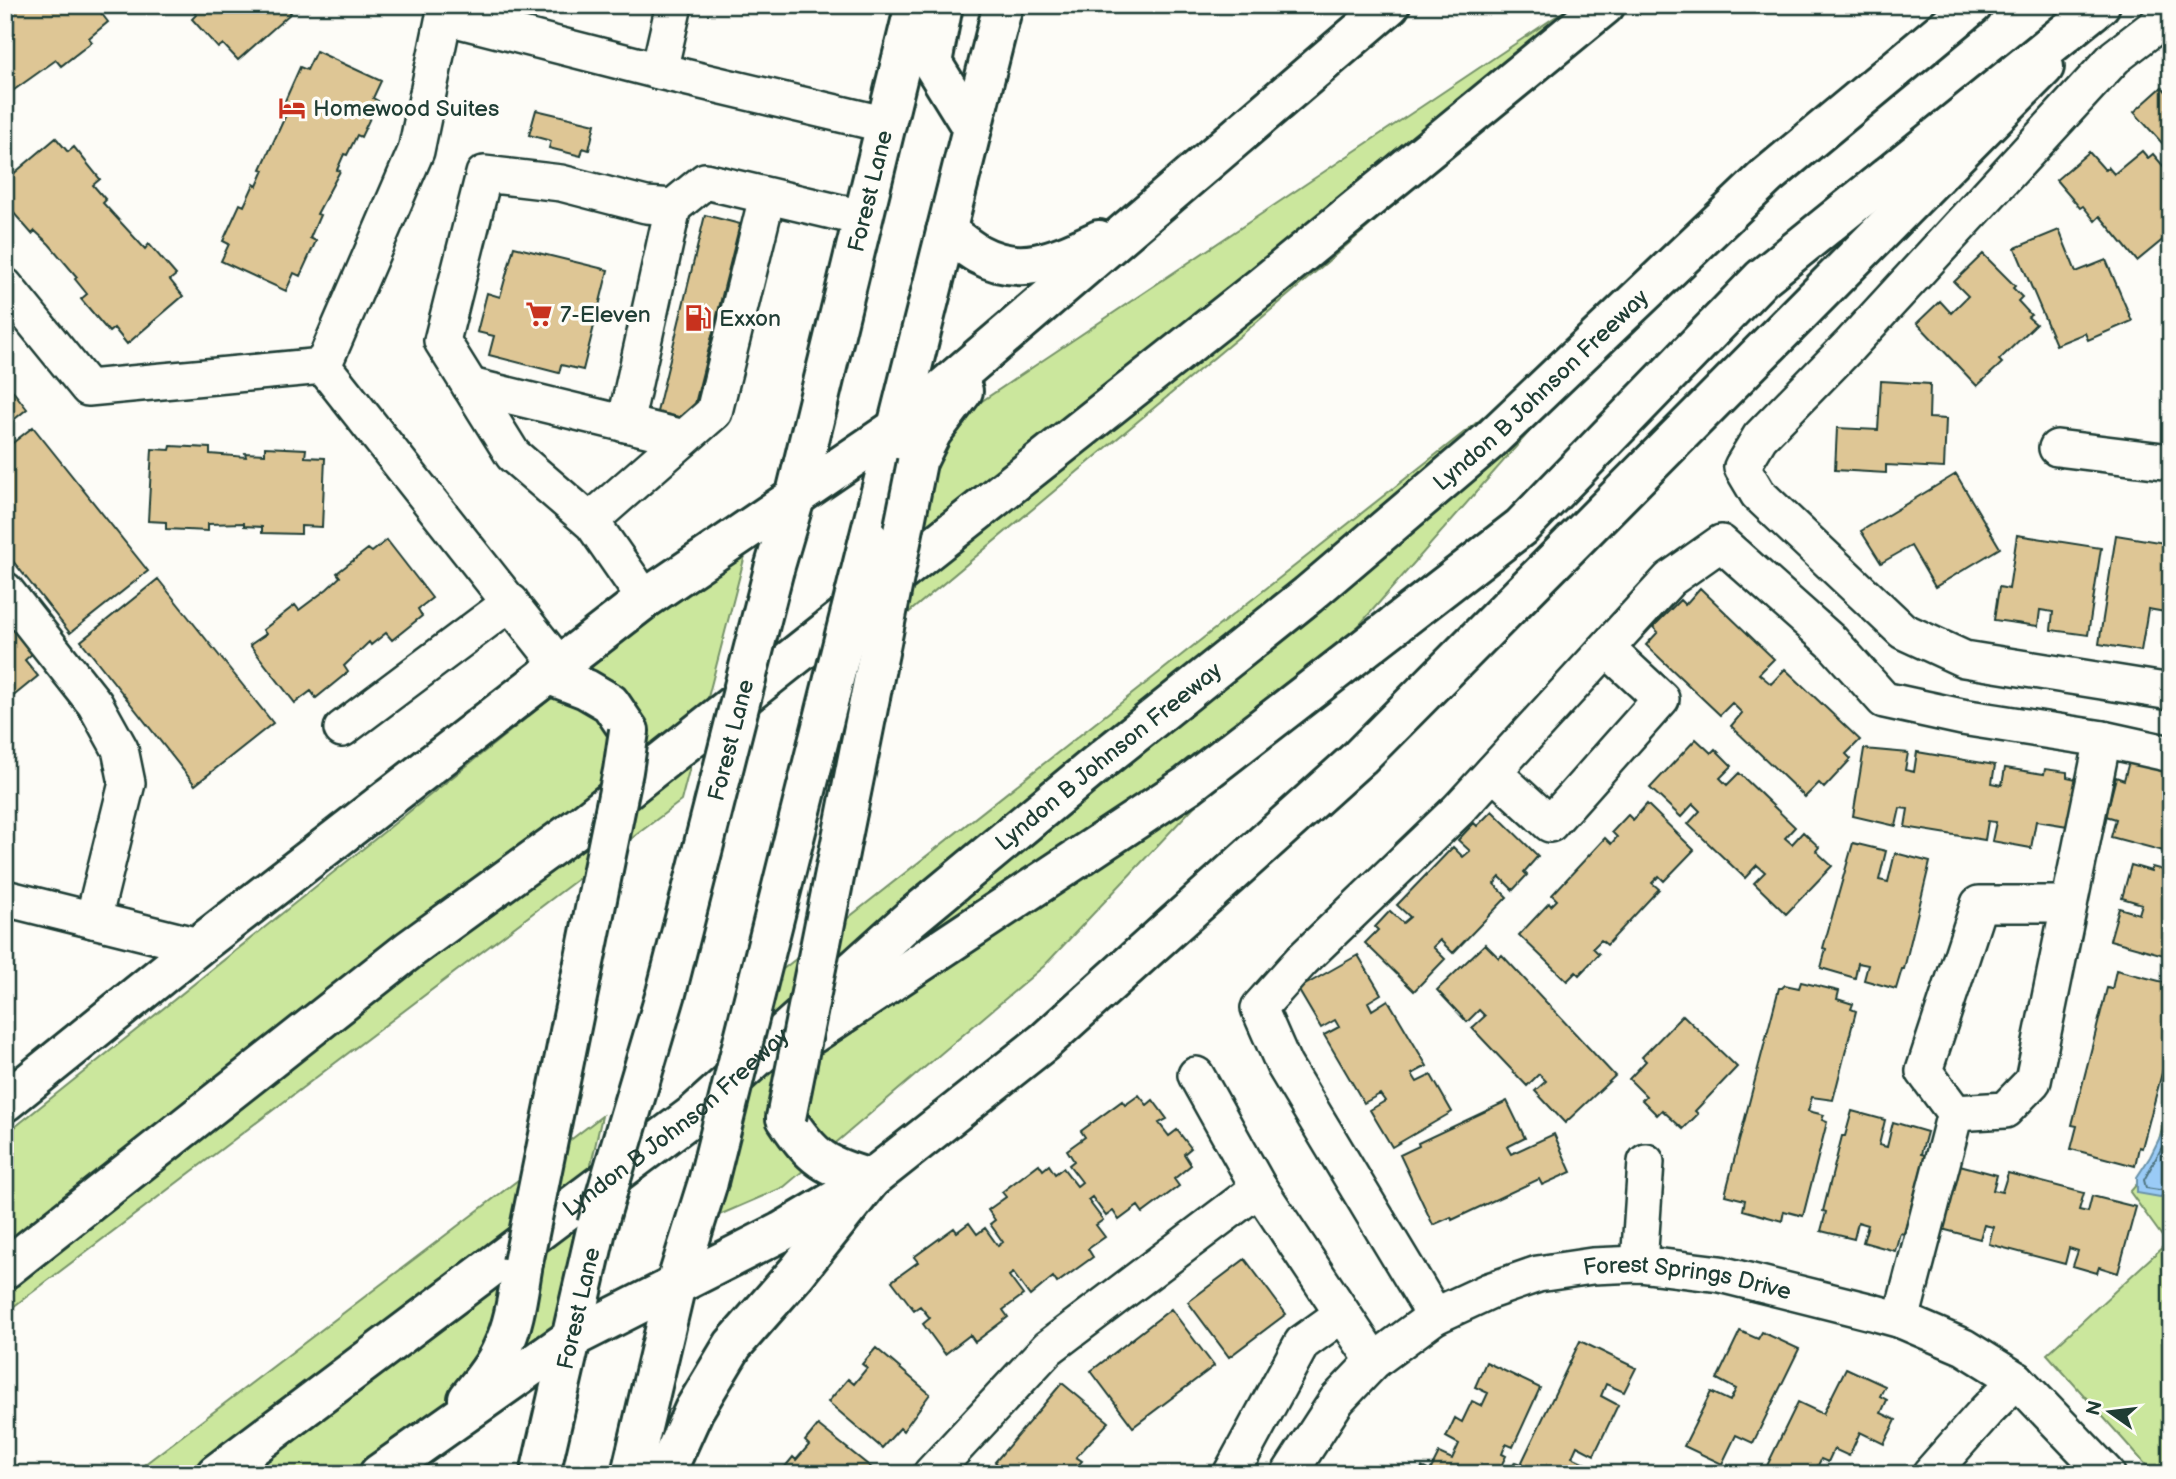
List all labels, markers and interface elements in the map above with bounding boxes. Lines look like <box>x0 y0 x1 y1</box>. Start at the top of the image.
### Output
hotel icon: Homewood Suites <box>277 93 307 123</box>
place label: Homewood Suites <box>313 95 499 123</box>
street label: Forest Lane <box>842 127 899 255</box>
street label: Lyndon B Johnson Freeway <box>1428 283 1655 497</box>
supermarket icon: 7-Eleven <box>524 299 554 329</box>
place label: 7-Eleven <box>560 301 651 329</box>
fuel station icon: Exxon <box>683 303 713 333</box>
place label: Exxon <box>719 305 781 333</box>
street label: Lyndon B Johnson Freeway <box>990 656 1228 857</box>
street label: Forest Lane <box>702 677 760 804</box>
street label: Lyndon B Johnson Freeway <box>558 1022 795 1223</box>
street label: Forest Lane <box>551 1245 607 1372</box>
street label: Forest Springs Drive <box>1581 1251 1794 1306</box>
north arrow <box>2074 1378 2144 1448</box>
text: N <box>2082 1399 2108 1418</box>

